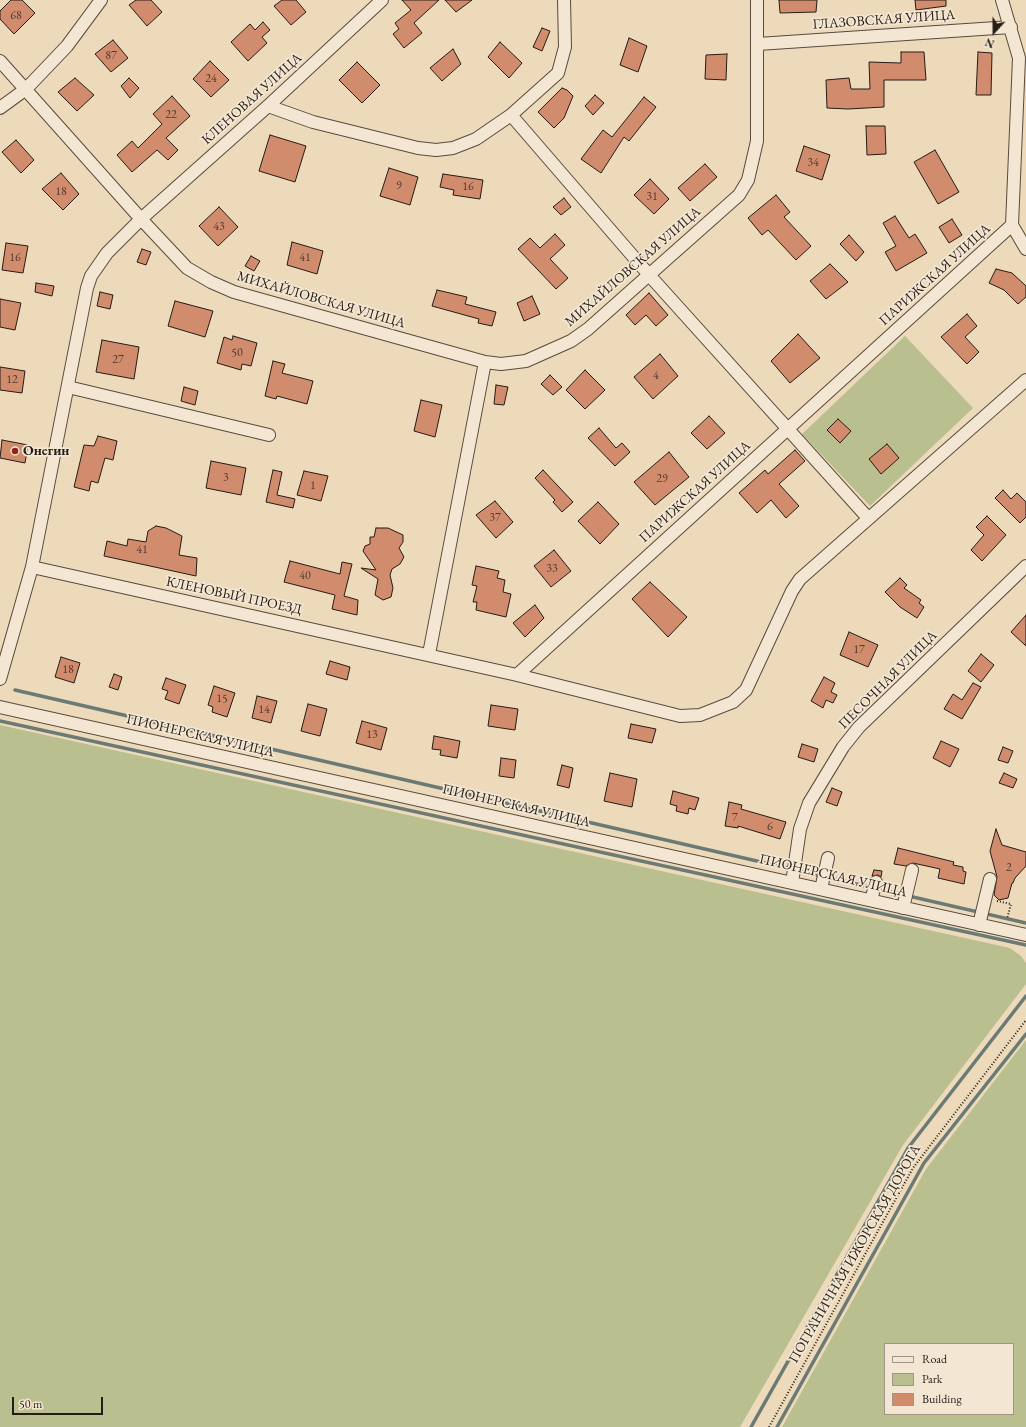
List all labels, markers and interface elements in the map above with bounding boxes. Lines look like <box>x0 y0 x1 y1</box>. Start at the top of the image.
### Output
street label: ГЛАЗОВСКАЯ УЛИЦА <box>812 7 956 33</box>
house number: 68 <box>10 9 22 23</box>
north arrow <box>974 12 1014 52</box>
text: N <box>983 35 996 51</box>
house number: 87 <box>105 49 117 63</box>
street label: КЛЕНОВАЯ УЛИЦА <box>198 50 306 148</box>
house number: 24 <box>205 72 217 86</box>
house number: 22 <box>165 108 177 122</box>
house number: 34 <box>807 156 819 170</box>
house number: 9 <box>396 179 402 193</box>
house number: 16 <box>462 180 474 194</box>
house number: 18 <box>55 185 67 199</box>
house number: 31 <box>646 190 658 204</box>
street label: МИХАЙЛОВСКАЯ УЛИЦА <box>562 203 704 331</box>
house number: 43 <box>213 220 225 234</box>
street label: ПАРИЖСКАЯ УЛИЦА <box>876 221 994 329</box>
house number: 16 <box>9 251 21 265</box>
house number: 41 <box>299 251 311 265</box>
street label: МИХАЙЛОВСКАЯ УЛИЦА <box>235 268 407 332</box>
house number: 50 <box>231 346 243 360</box>
house number: 27 <box>112 353 124 367</box>
house number: 4 <box>653 369 659 383</box>
house number: 12 <box>6 373 18 387</box>
street label: ПАРИЖСКАЯ УЛИЦА <box>636 438 754 546</box>
place label: Онегин <box>23 443 69 459</box>
marker: Онегин <box>10 446 20 456</box>
house number: 3 <box>223 471 229 485</box>
house number: 29 <box>656 472 668 486</box>
house number: 1 <box>310 479 316 493</box>
house number: 37 <box>489 511 501 525</box>
house number: 41 <box>136 543 148 557</box>
house number: 33 <box>546 562 558 576</box>
house number: 40 <box>299 569 311 583</box>
street label: КЛЕНОВЫЙ ПРОЕЗД <box>165 573 303 619</box>
street label: ПЕСОЧНАЯ УЛИЦА <box>835 627 941 733</box>
house number: 17 <box>853 643 865 657</box>
house number: 18 <box>62 663 74 677</box>
house number: 15 <box>216 692 228 706</box>
house number: 14 <box>258 703 270 717</box>
street label: ПИОНЕРСКАЯ УЛИЦА <box>124 711 276 761</box>
house number: 13 <box>366 728 378 742</box>
street label: ПИОНЕРСКАЯ УЛИЦА <box>440 781 592 831</box>
house number: 7 <box>732 811 738 825</box>
house number: 6 <box>767 820 773 834</box>
street label: ПИОНЕРСКАЯ УЛИЦА <box>757 851 909 901</box>
house number: 2 <box>1006 861 1012 875</box>
street label: ПОГРАНИЧНАЯ ИЖОРСКАЯ ДОРОГА <box>785 1142 925 1366</box>
legend <box>884 1343 1014 1415</box>
text: Road <box>922 1351 947 1367</box>
text: Park <box>922 1371 942 1387</box>
scale bar <box>14 1389 105 1415</box>
text: Building <box>922 1391 962 1407</box>
text: 50 m <box>19 1396 42 1412</box>

